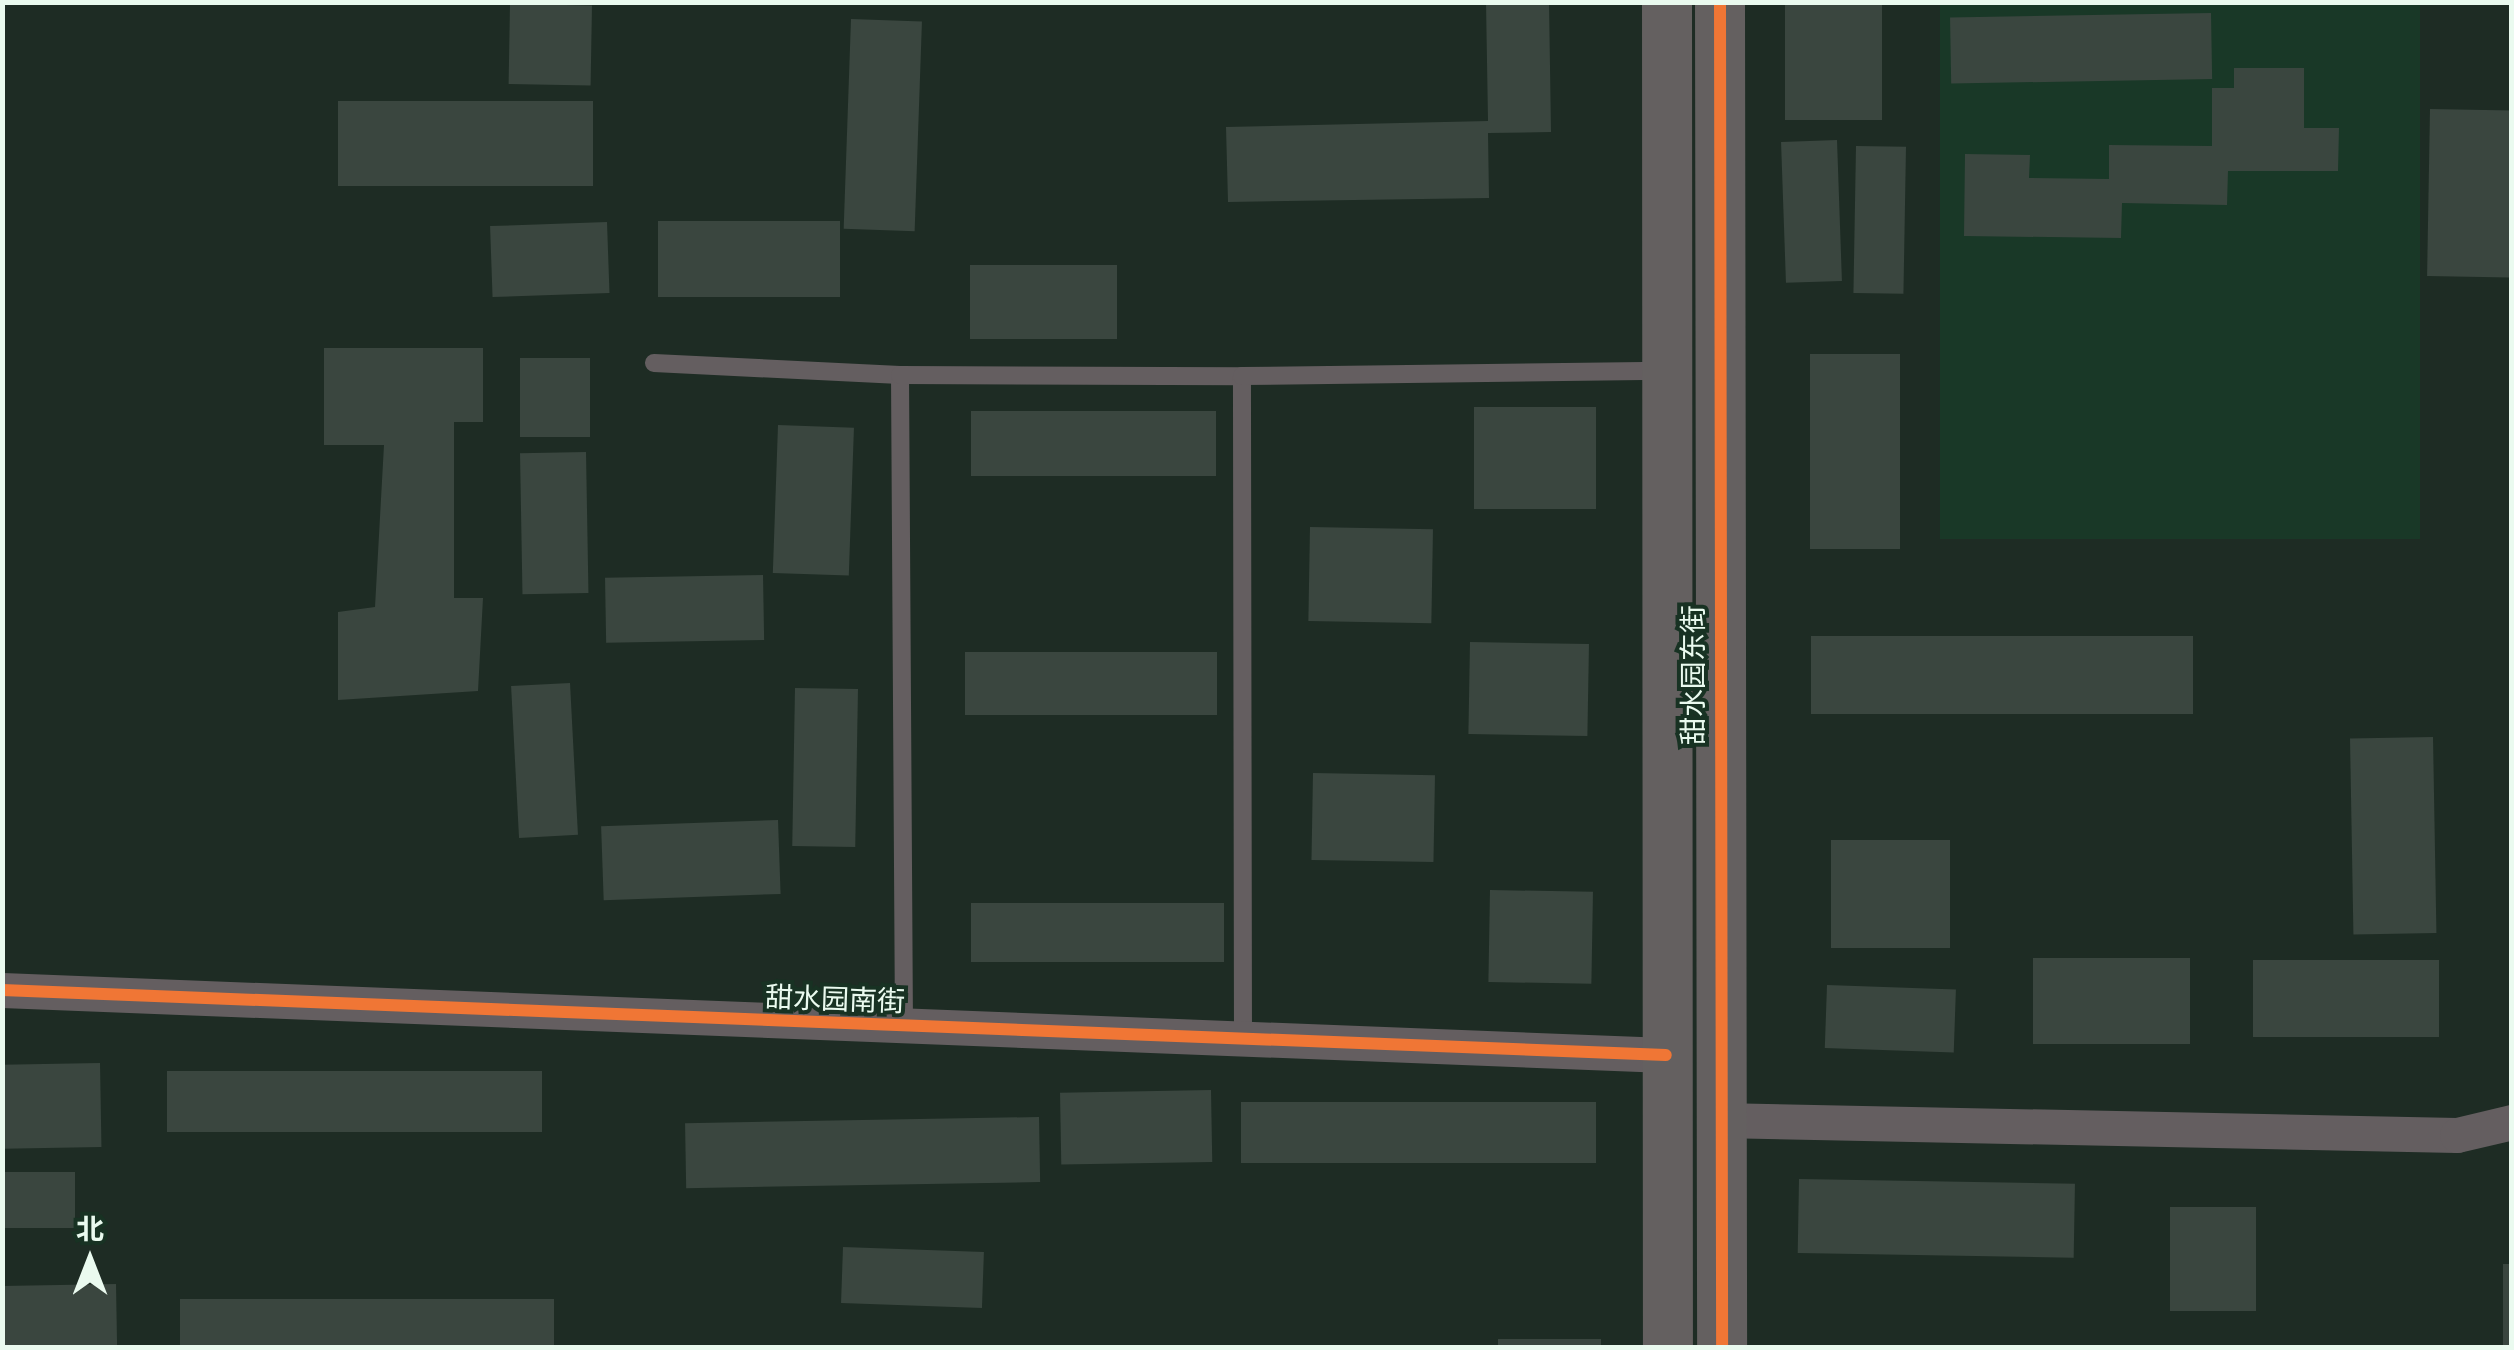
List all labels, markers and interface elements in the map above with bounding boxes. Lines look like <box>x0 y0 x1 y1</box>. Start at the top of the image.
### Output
street label: 甜水园东街 <box>1677 605 1711 745</box>
street label: 甜水园南街 <box>764 981 906 1019</box>
north arrow <box>40 1210 140 1310</box>
text: 北 <box>76 1213 104 1246</box>

